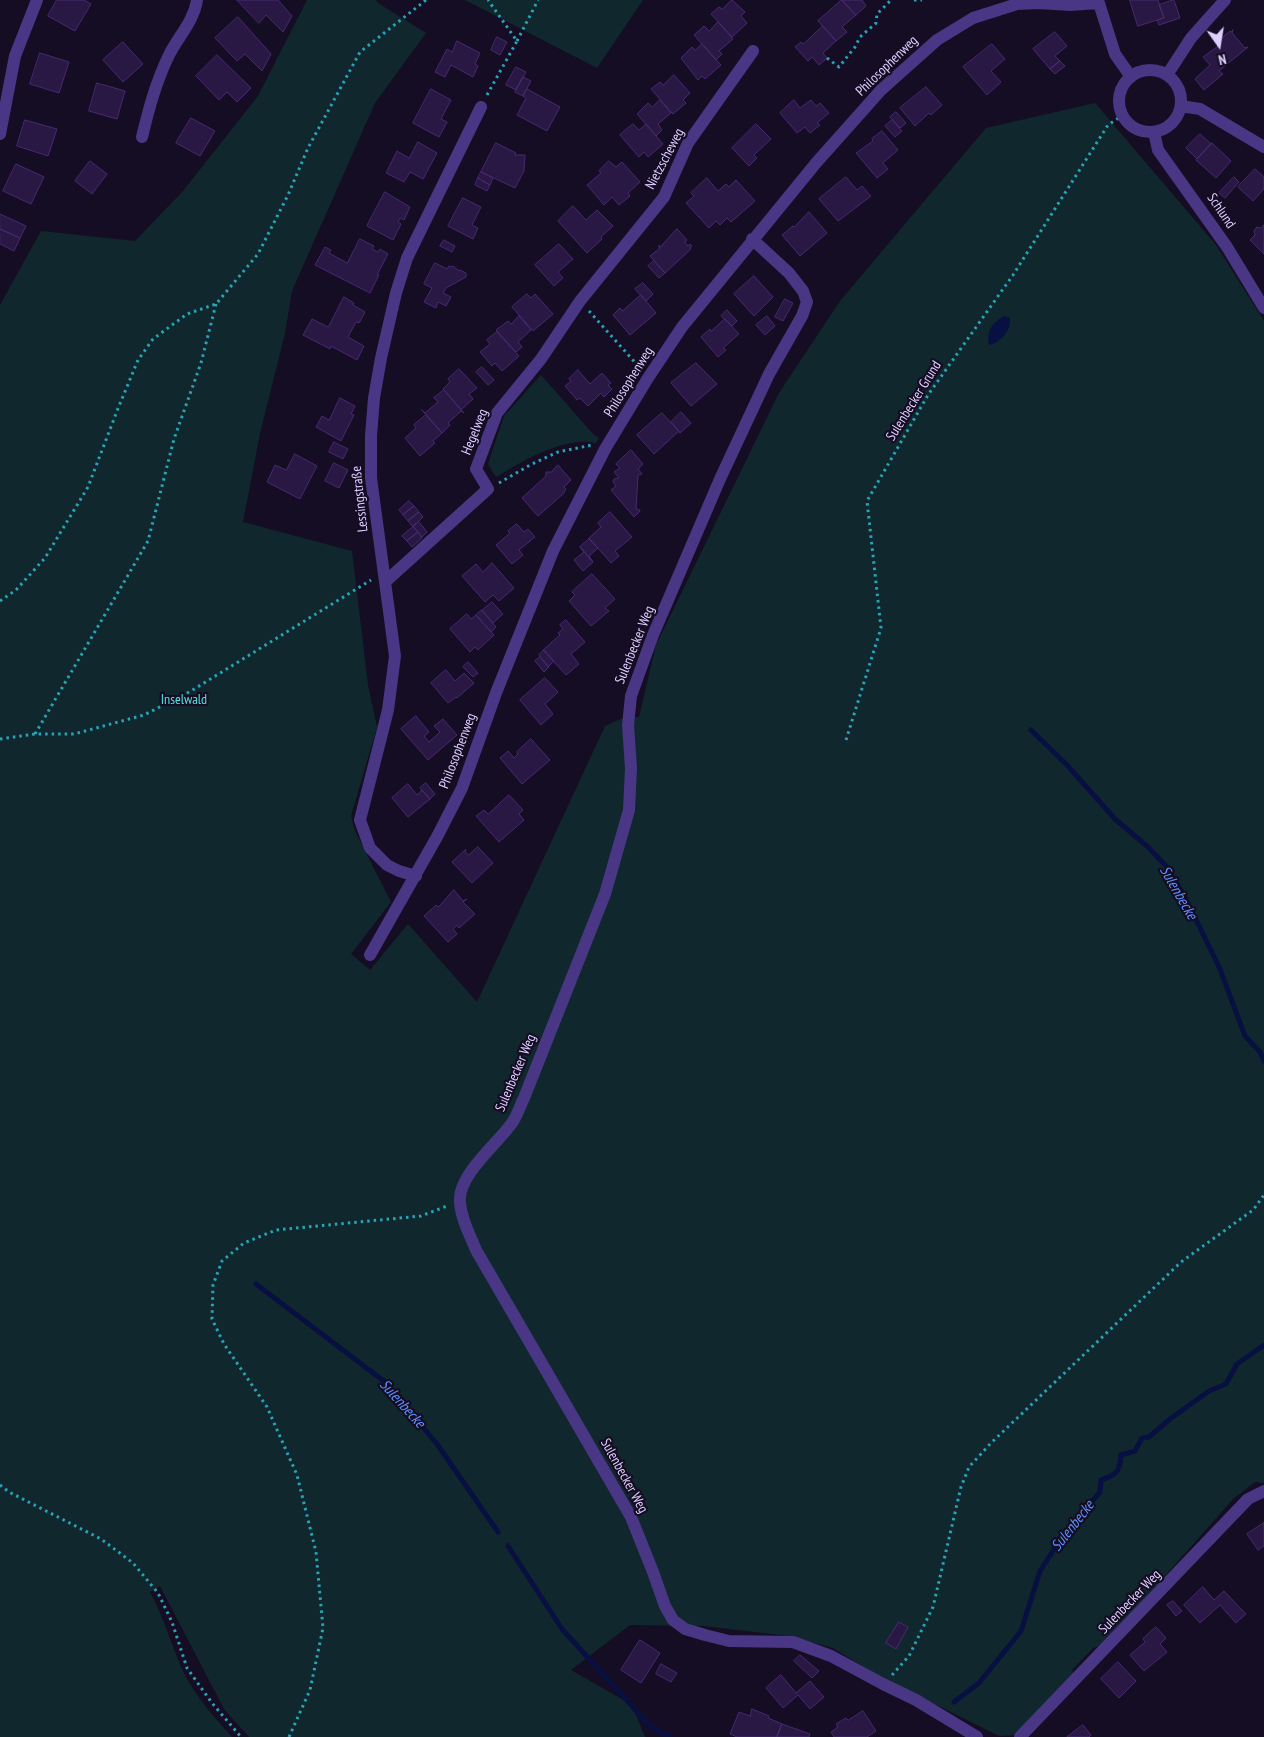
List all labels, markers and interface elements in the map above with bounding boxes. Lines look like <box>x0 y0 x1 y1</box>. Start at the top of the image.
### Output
north arrow <box>1194 20 1244 70</box>
street label: Philosophenweg <box>853 32 921 100</box>
text: N <box>1217 50 1228 69</box>
street label: Nietzscheweg <box>642 126 688 192</box>
street label: Schlund <box>1203 190 1239 232</box>
street label: Philosophenweg <box>601 344 657 420</box>
street label: Sulenbecker Grund <box>883 358 945 444</box>
street label: Hegelweg <box>458 407 492 457</box>
street label: Lessingstraße <box>348 465 372 533</box>
street label: Sulenbecker Weg <box>612 604 658 686</box>
park label: Inselwald <box>161 692 207 708</box>
street label: Philosophenweg <box>436 711 480 791</box>
water label: Sulenbecke <box>1155 863 1201 923</box>
street label: Sulenbecker Weg <box>492 1032 540 1114</box>
water label: Sulenbecke <box>376 1376 428 1432</box>
street label: Sulenbecker Weg <box>597 1436 651 1516</box>
water label: Sulenbecke <box>1048 1497 1098 1555</box>
street label: Sulenbecker Weg <box>1095 1566 1165 1638</box>

